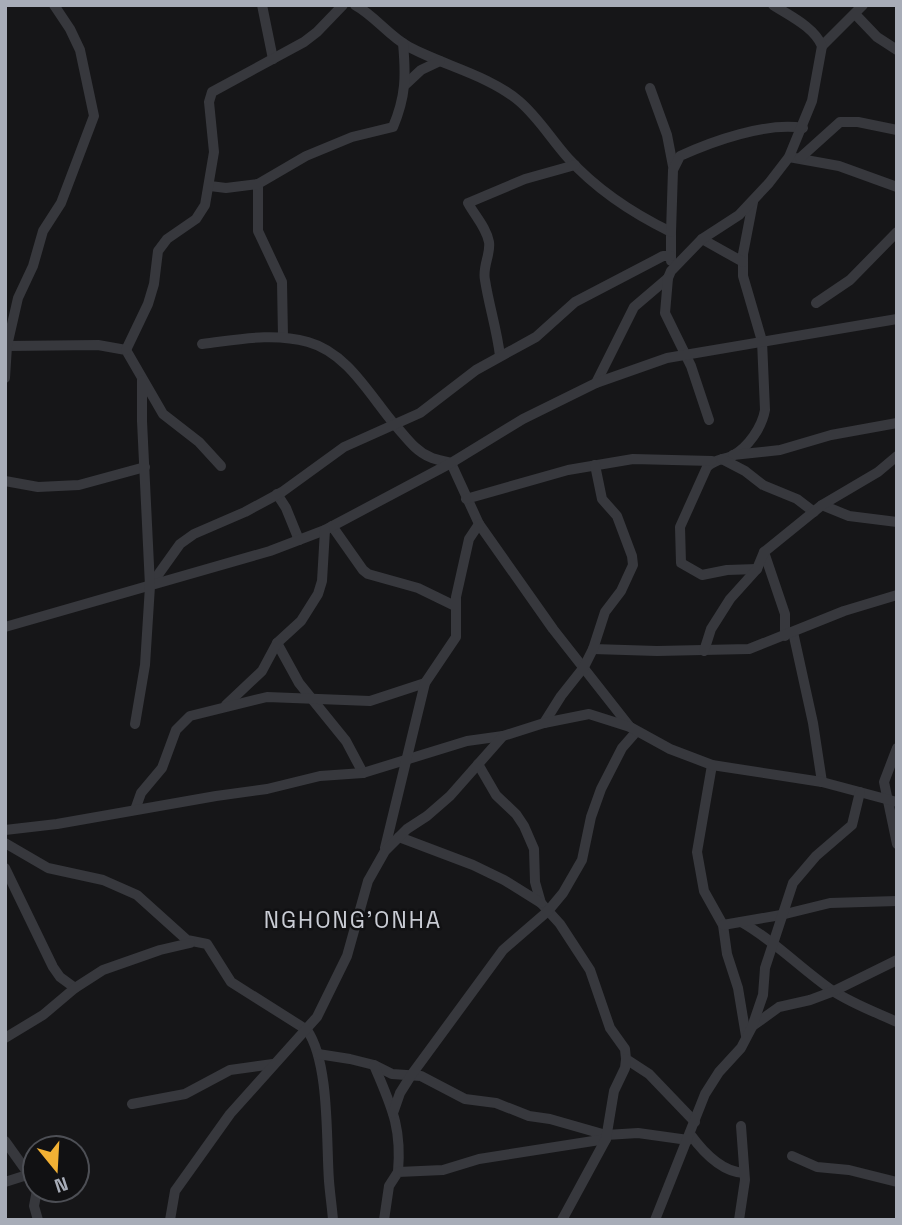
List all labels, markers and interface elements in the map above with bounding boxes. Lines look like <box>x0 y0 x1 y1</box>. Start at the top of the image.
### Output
district label: NGHONG'ONHA <box>264 905 442 935</box>
north arrow <box>21 1134 91 1204</box>
text: N <box>51 1171 71 1199</box>

